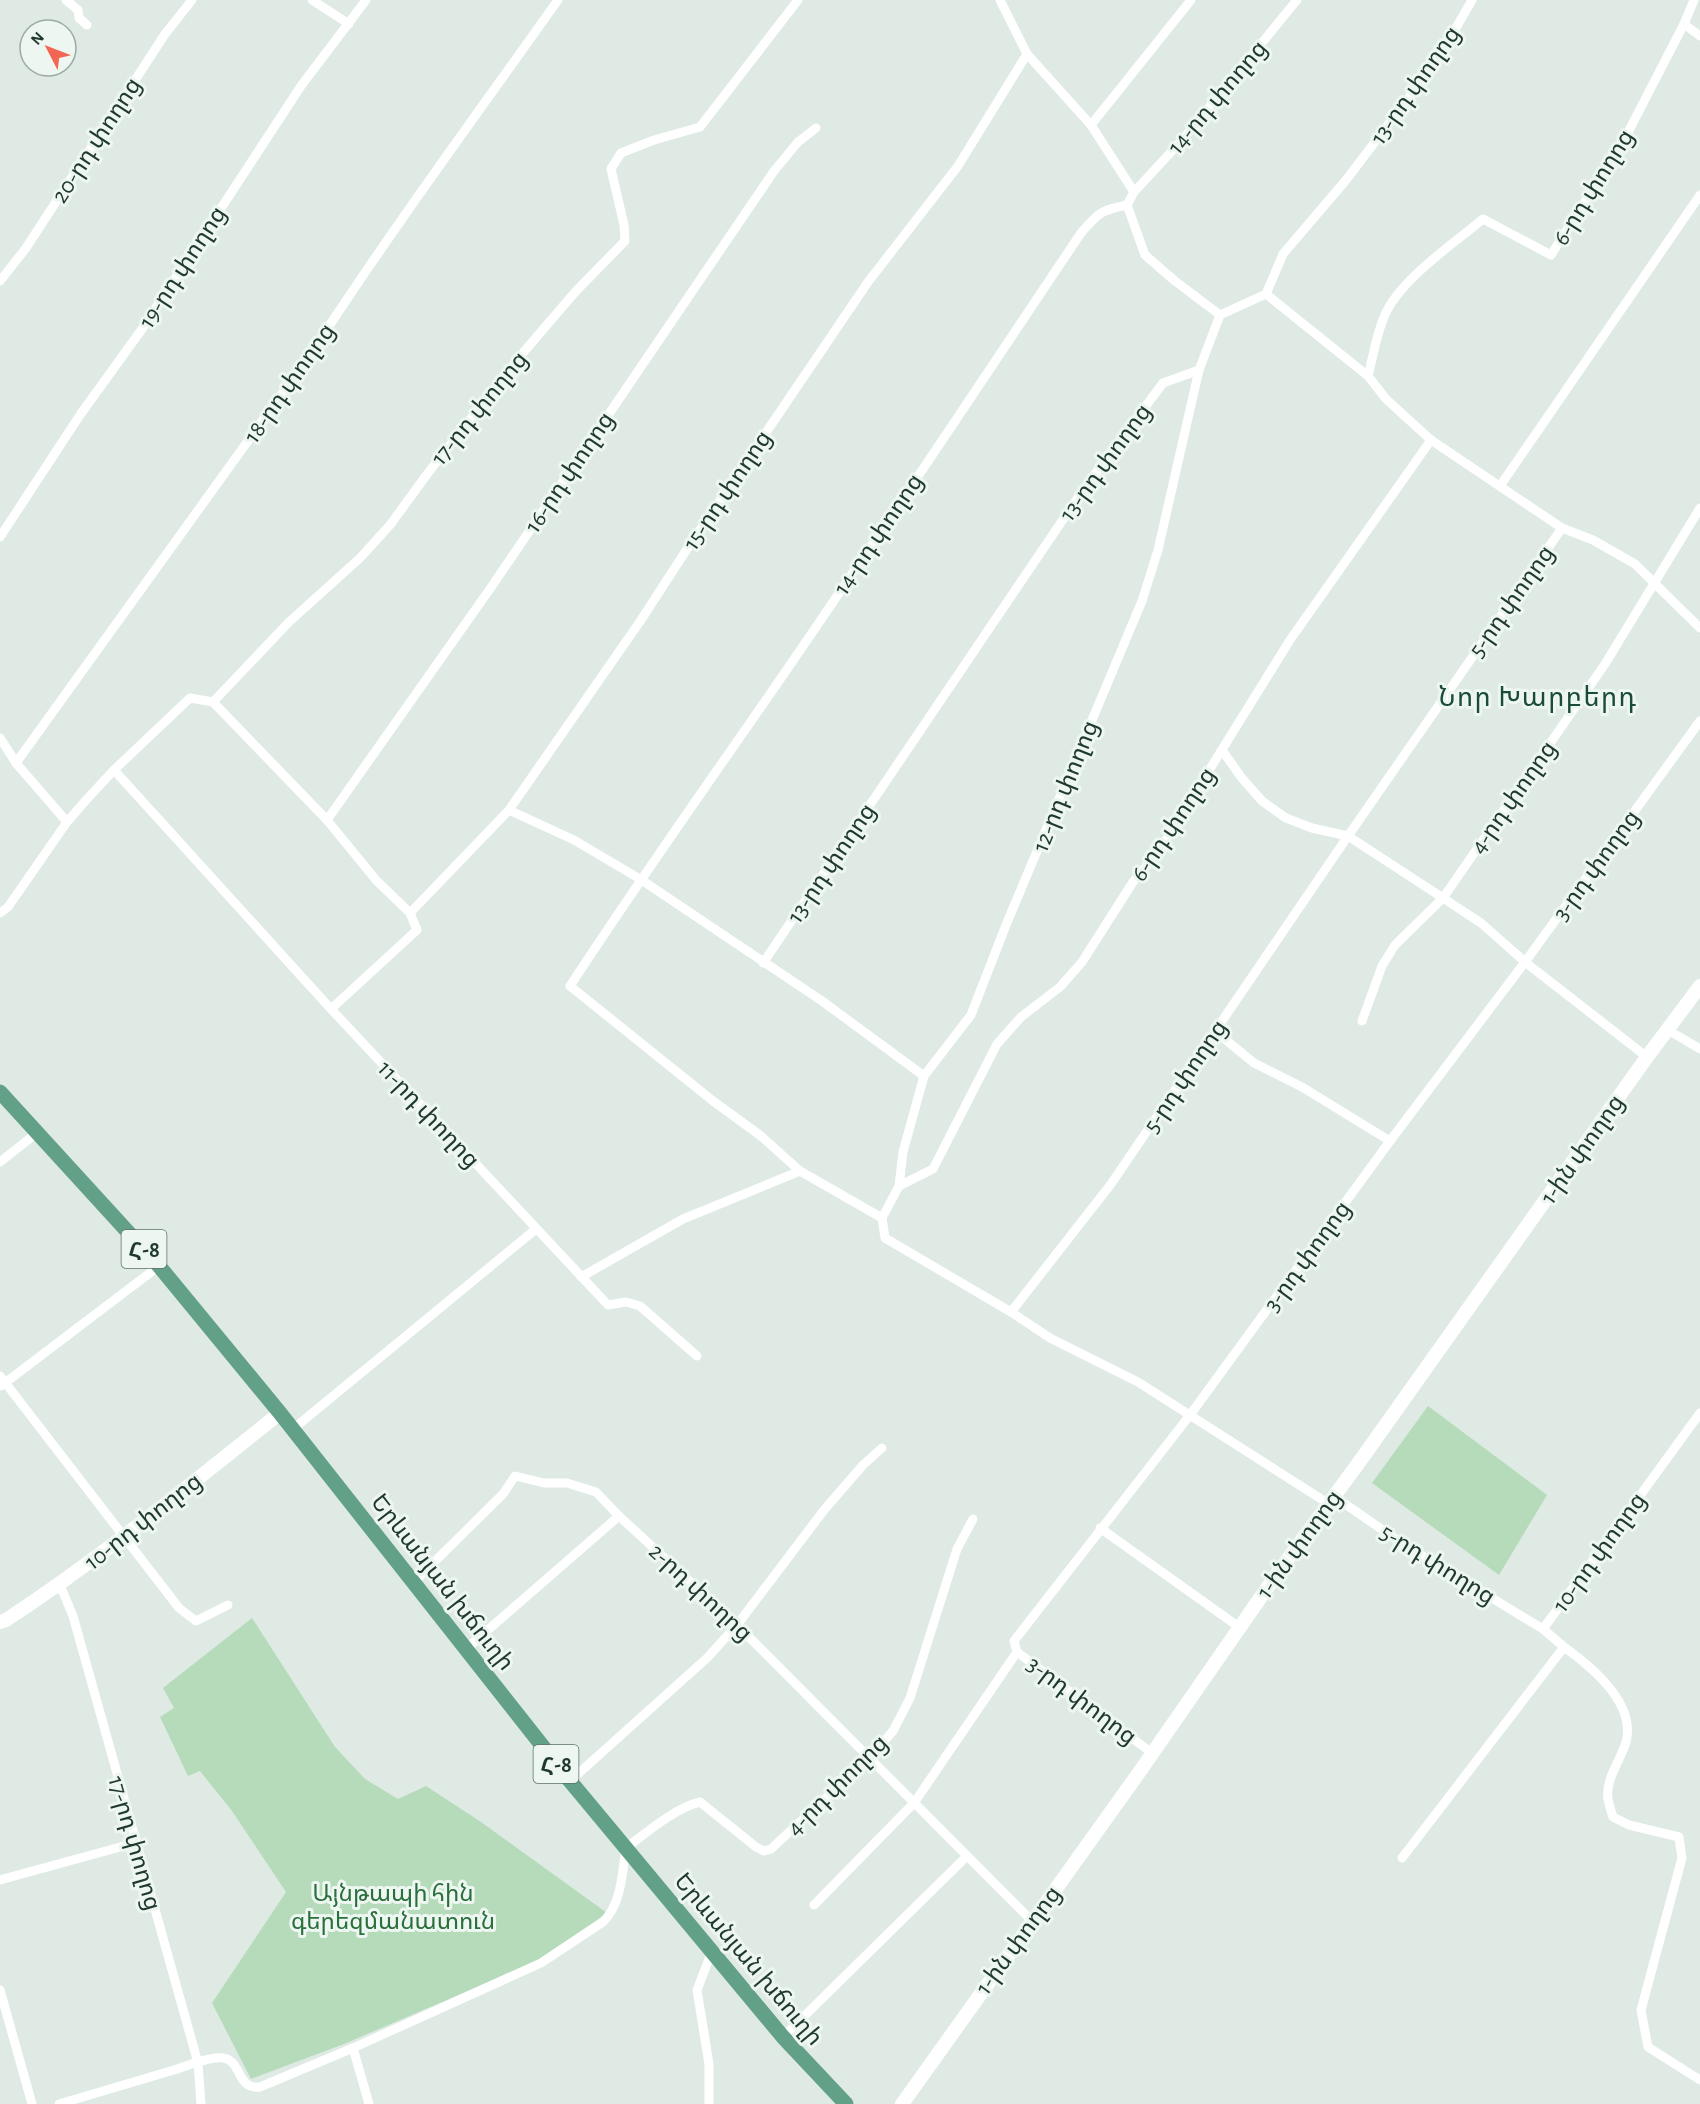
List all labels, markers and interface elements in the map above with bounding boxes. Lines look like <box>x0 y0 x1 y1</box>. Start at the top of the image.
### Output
north arrow <box>18 18 78 78</box>
street label: 13-րդ փողոց <box>1366 22 1466 150</box>
text: N <box>28 29 47 48</box>
street label: 14-րդ փողոց <box>1164 36 1273 160</box>
street label: 20-րդ փողոց <box>48 74 147 208</box>
street label: 6-րդ փողոց <box>1549 125 1640 250</box>
street label: 19-րդ փողոց <box>135 202 232 333</box>
street label: 18-րդ փողոց <box>240 319 341 448</box>
street label: 17-րդ փողոց <box>427 347 533 471</box>
street label: 13-րդ փողոց <box>1055 400 1157 526</box>
street label: 16-րդ փողոց <box>521 408 620 538</box>
street label: 15-րդ փողոց <box>679 426 777 555</box>
street label: 14-րդ փողոց <box>830 470 929 600</box>
street label: 5-րդ փողոց <box>1465 541 1560 662</box>
district label: Նոր Խարբերդ <box>1439 684 1637 713</box>
street label: 12-րդ փողոց <box>1029 717 1104 856</box>
street label: 4-րդ փողոց <box>1466 737 1562 859</box>
street label: 6-րդ փողոց <box>1127 763 1221 886</box>
street label: 13-րդ փողոց <box>783 800 881 928</box>
street label: 3-րդ փողոց <box>1549 806 1646 926</box>
street label: 5-րդ փողոց <box>1139 1016 1233 1138</box>
street label: 11-րդ փողոց <box>372 1057 484 1174</box>
street label: 1-ին փողոց <box>1536 1090 1630 1209</box>
street label: 3-րդ փողոց <box>1260 1197 1357 1317</box>
road number: Հ-8 <box>122 1230 166 1268</box>
street label: 10-րդ փողոց <box>81 1469 207 1575</box>
street label: 1-ին փողոց <box>1253 1486 1348 1604</box>
street label: 10-րդ փողոց <box>1549 1488 1652 1617</box>
street label: Երևանյան խճուղի <box>365 1490 518 1676</box>
street label: 5-րդ փողոց <box>1375 1520 1499 1610</box>
street label: 2-րդ փողոց <box>644 1539 756 1647</box>
street label: 3-րդ փողոց <box>1022 1652 1141 1750</box>
street label: 4-րդ փողոց <box>783 1731 893 1841</box>
road number: Հ-8 <box>534 1745 578 1783</box>
street label: 17-րդ փողոց <box>102 1773 165 1913</box>
street label: Երևանյան խճուղի <box>669 1869 827 2051</box>
park label: Այնթապի հին գերեզմանատուն <box>291 1882 495 1935</box>
street label: 1-ին փողոց <box>972 1882 1067 2000</box>

